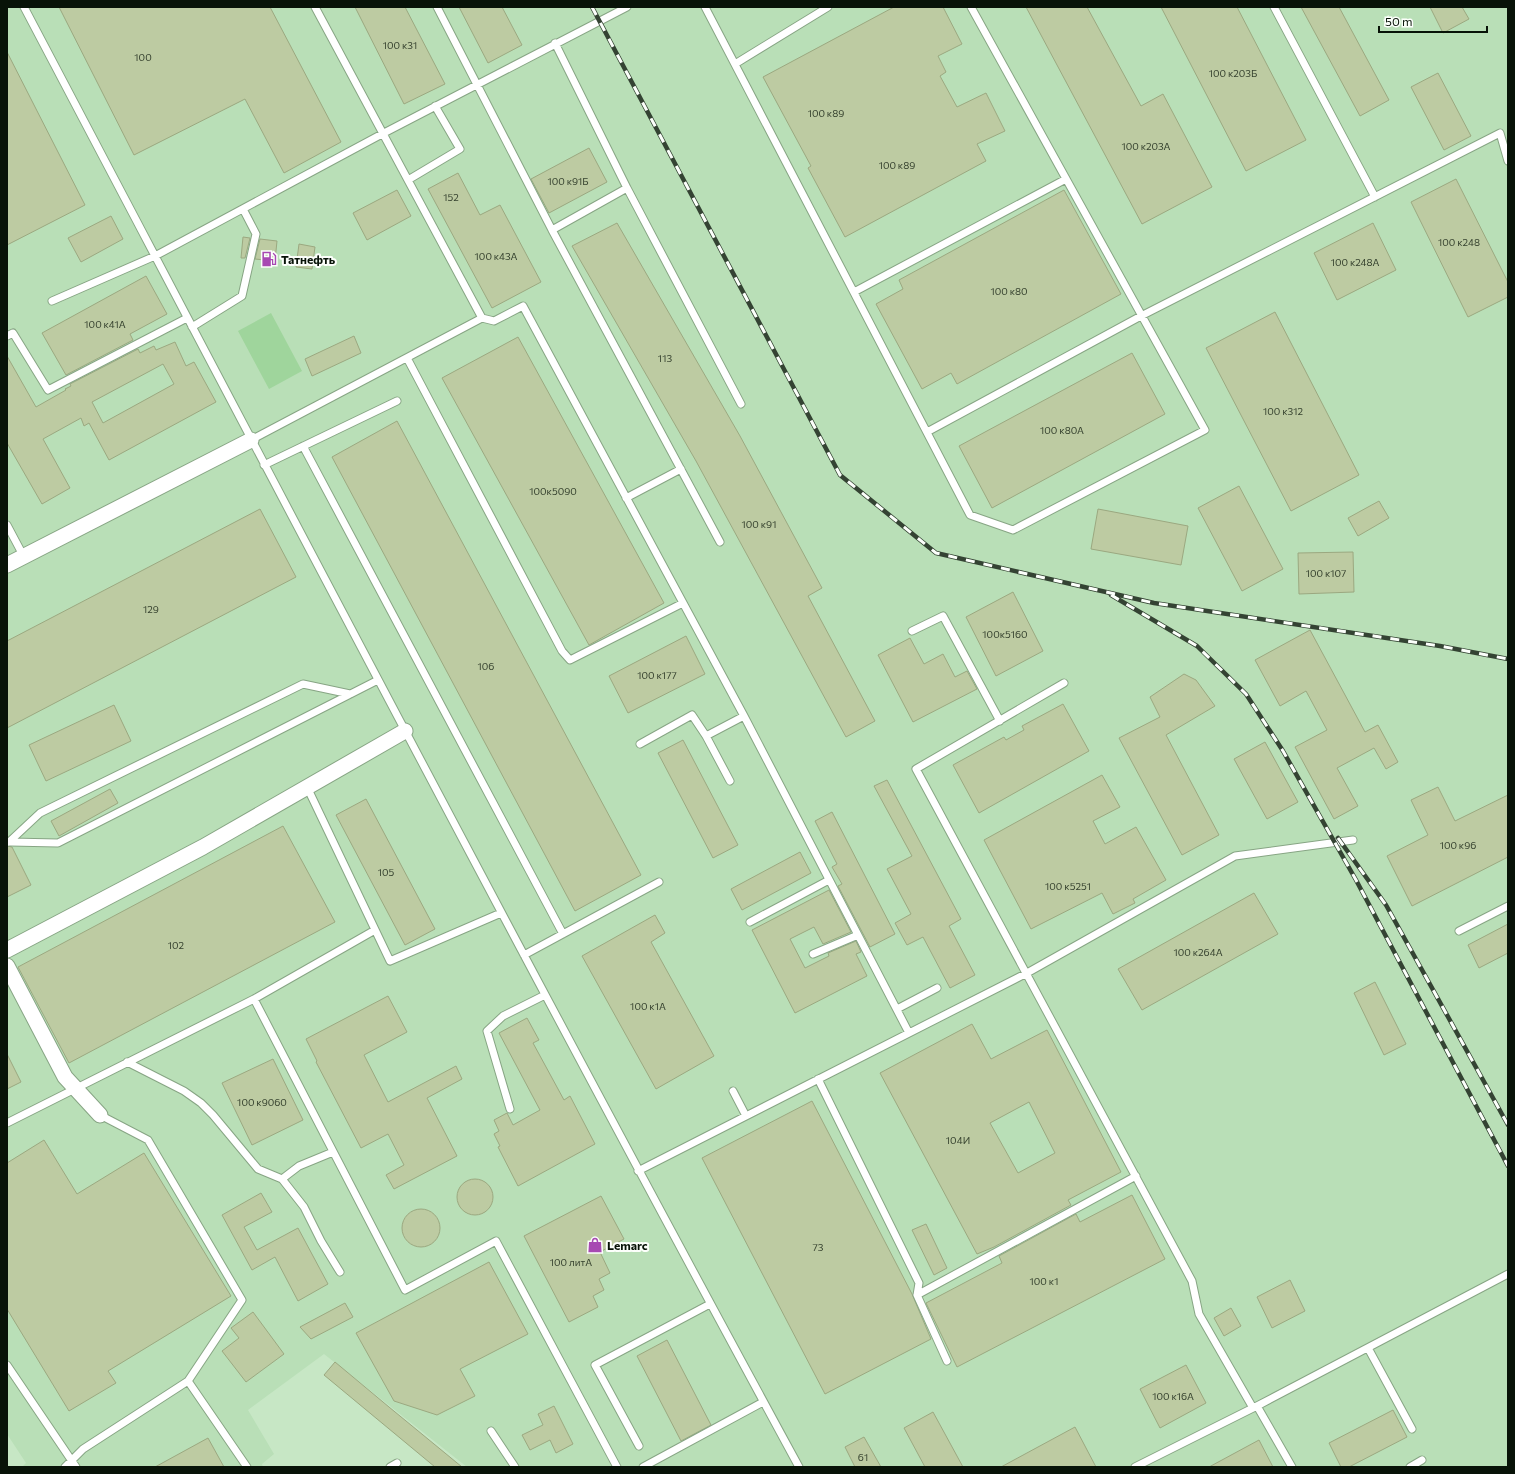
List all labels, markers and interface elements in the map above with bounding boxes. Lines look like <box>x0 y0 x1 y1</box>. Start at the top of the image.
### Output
scale bar <box>1379 8 1487 34</box>
text: 50 m <box>1385 14 1413 28</box>
house number: 100 к31 <box>383 39 417 51</box>
house number: 100 <box>134 51 152 63</box>
house number: 100 к203Б <box>1209 67 1257 79</box>
house number: 100 к89 <box>808 107 844 119</box>
house number: 100 к203А <box>1122 140 1171 152</box>
house number: 100 к89 <box>879 159 915 171</box>
house number: 100 к91Б <box>547 175 589 187</box>
house number: 152 <box>443 191 459 203</box>
house number: 100 к248 <box>1438 236 1480 248</box>
fuel station icon: Татнефть <box>260 250 278 268</box>
house number: 100 к43А <box>475 250 518 262</box>
place label: Татнефть <box>281 252 336 266</box>
house number: 100 к248А <box>1331 256 1379 268</box>
house number: 100 к80 <box>990 285 1028 297</box>
house number: 100 к41А <box>84 318 126 330</box>
house number: 113 <box>658 352 672 364</box>
house number: 100 к312 <box>1263 405 1304 417</box>
house number: 100 к80А <box>1040 424 1084 436</box>
house number: 100к5090 <box>529 485 577 497</box>
house number: 100 к91 <box>742 518 776 530</box>
house number: 100 к107 <box>1306 567 1346 579</box>
house number: 129 <box>143 603 159 615</box>
house number: 100к5160 <box>982 628 1028 640</box>
house number: 106 <box>478 660 494 672</box>
house number: 100 к177 <box>637 669 677 681</box>
house number: 100 к96 <box>1440 839 1476 851</box>
house number: 105 <box>378 866 395 878</box>
house number: 100 к5251 <box>1045 880 1091 892</box>
house number: 102 <box>168 939 185 951</box>
house number: 100 к264А <box>1173 946 1223 958</box>
house number: 100 к1А <box>630 1000 666 1012</box>
house number: 100 к9060 <box>237 1096 287 1108</box>
house number: 104И <box>946 1134 970 1146</box>
shop icon: Lemarc <box>586 1236 604 1254</box>
place label: Lemarc <box>607 1238 648 1252</box>
house number: 73 <box>813 1241 824 1253</box>
house number: 100 литА <box>550 1256 592 1268</box>
house number: 100 к1 <box>1030 1275 1058 1287</box>
house number: 100 к16А <box>1152 1390 1194 1402</box>
house number: 61 <box>858 1451 868 1463</box>

